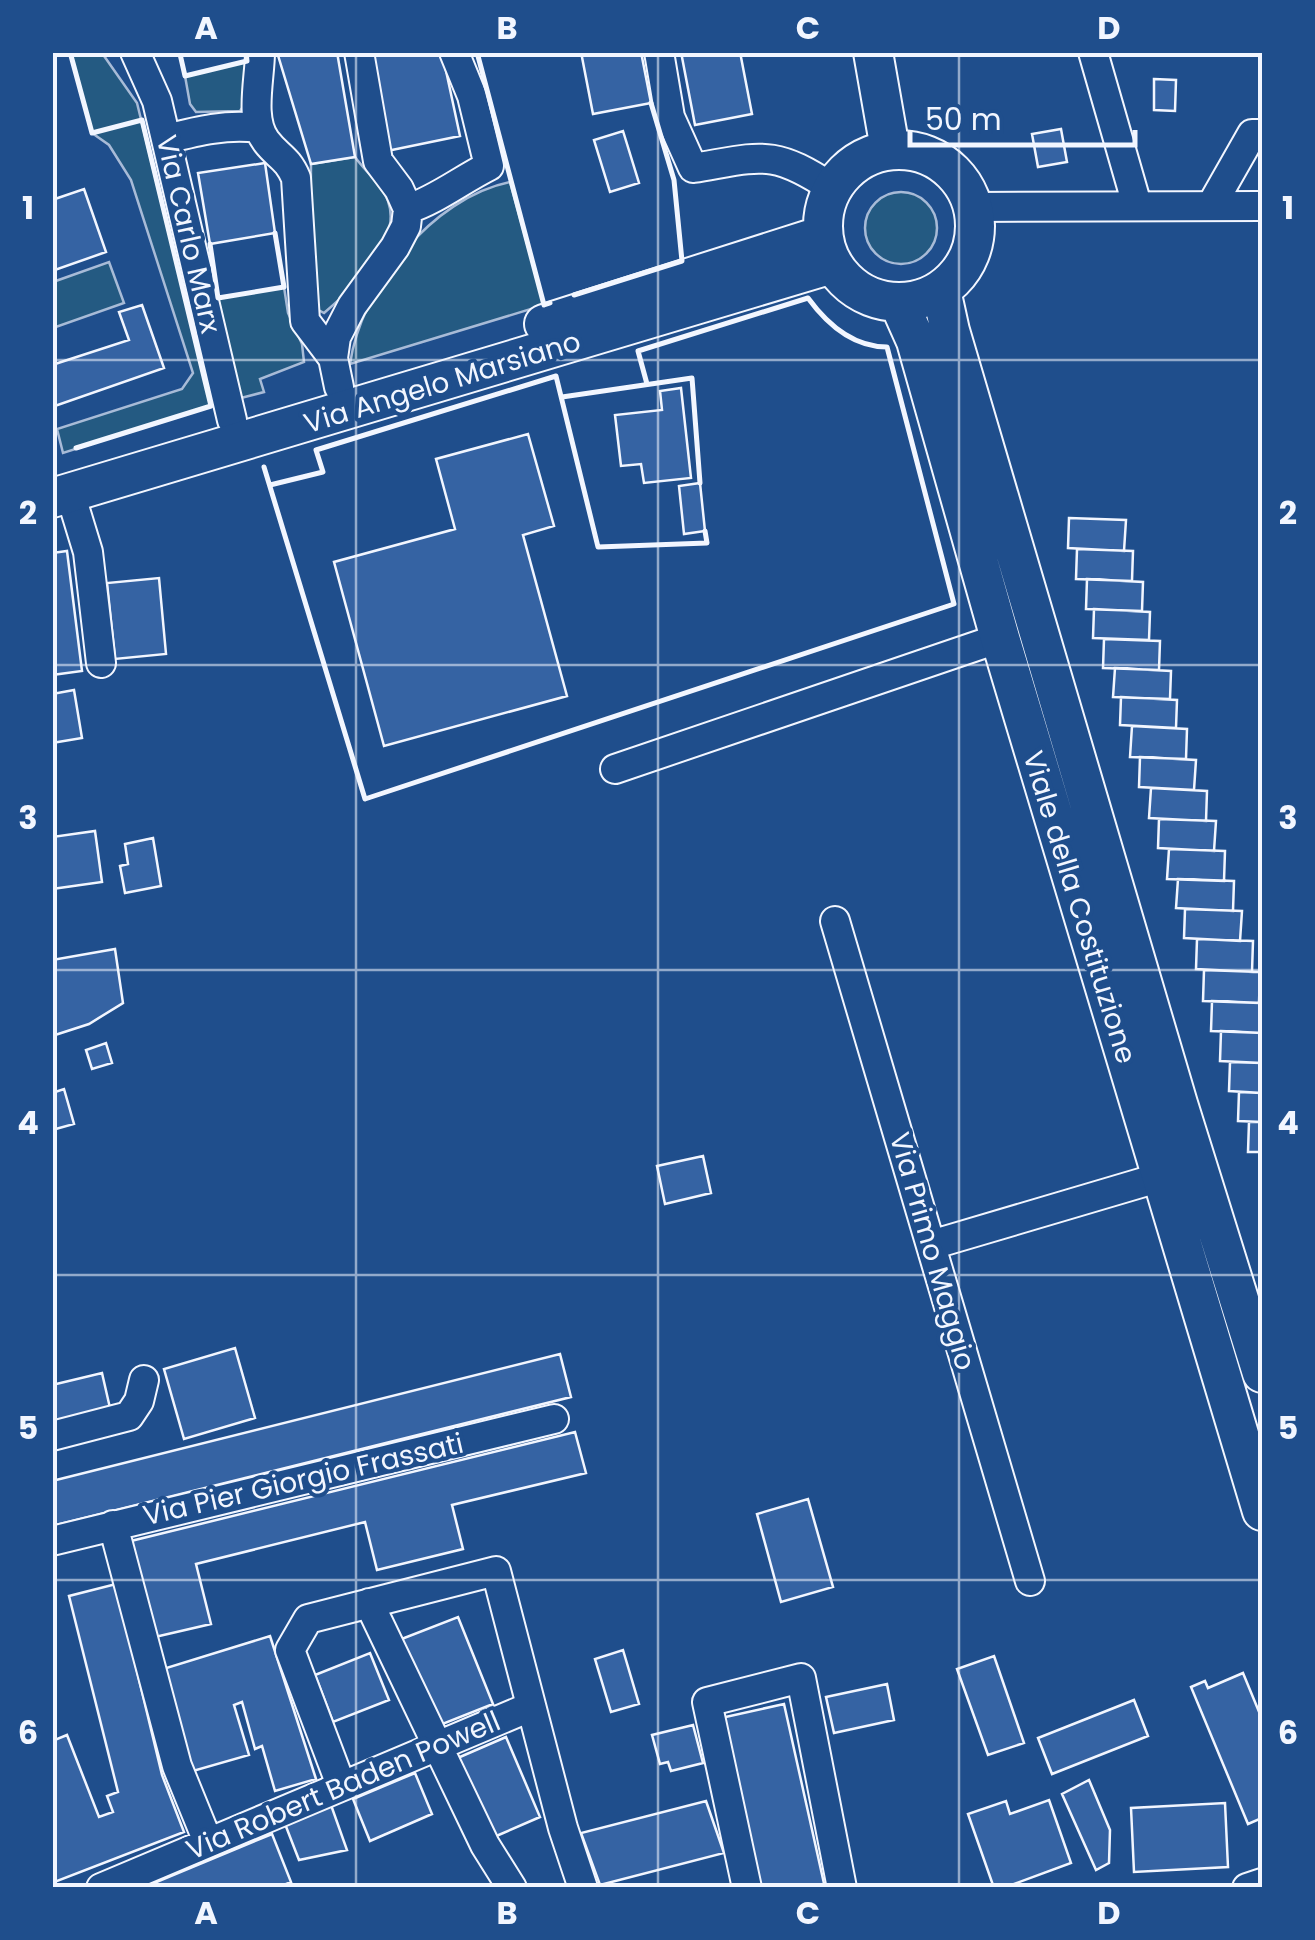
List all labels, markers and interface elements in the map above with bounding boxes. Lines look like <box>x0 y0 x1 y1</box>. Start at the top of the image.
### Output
text: A <box>194 5 218 50</box>
text: B <box>496 5 518 50</box>
text: C <box>796 5 820 50</box>
text: D <box>1097 5 1121 50</box>
scale bar <box>910 85 1135 147</box>
text: 50 m <box>925 98 1002 141</box>
street label: Via Carlo Marx <box>147 131 230 338</box>
text: 1 <box>22 185 34 230</box>
text: 1 <box>1282 185 1294 230</box>
street label: Via Angelo Marsiano <box>299 322 585 443</box>
text: 2 <box>19 490 37 535</box>
text: 2 <box>1279 490 1297 535</box>
street label: Viale della Costituzione <box>1013 746 1146 1068</box>
text: 3 <box>18 795 38 840</box>
text: 3 <box>1278 795 1298 840</box>
text: 4 <box>17 1100 39 1145</box>
text: 4 <box>1277 1100 1299 1145</box>
street label: Via Primo Maggio <box>880 1128 985 1375</box>
text: 5 <box>18 1405 38 1450</box>
text: 5 <box>1278 1405 1298 1450</box>
street label: Via Pier Giorgio Frassati <box>139 1424 467 1535</box>
street label: Via Robert Baden Powell <box>180 1702 506 1869</box>
text: 6 <box>18 1710 38 1755</box>
text: 6 <box>1278 1710 1298 1755</box>
text: A <box>194 1890 218 1935</box>
text: B <box>496 1890 518 1935</box>
text: C <box>796 1890 820 1935</box>
text: D <box>1097 1890 1121 1935</box>

